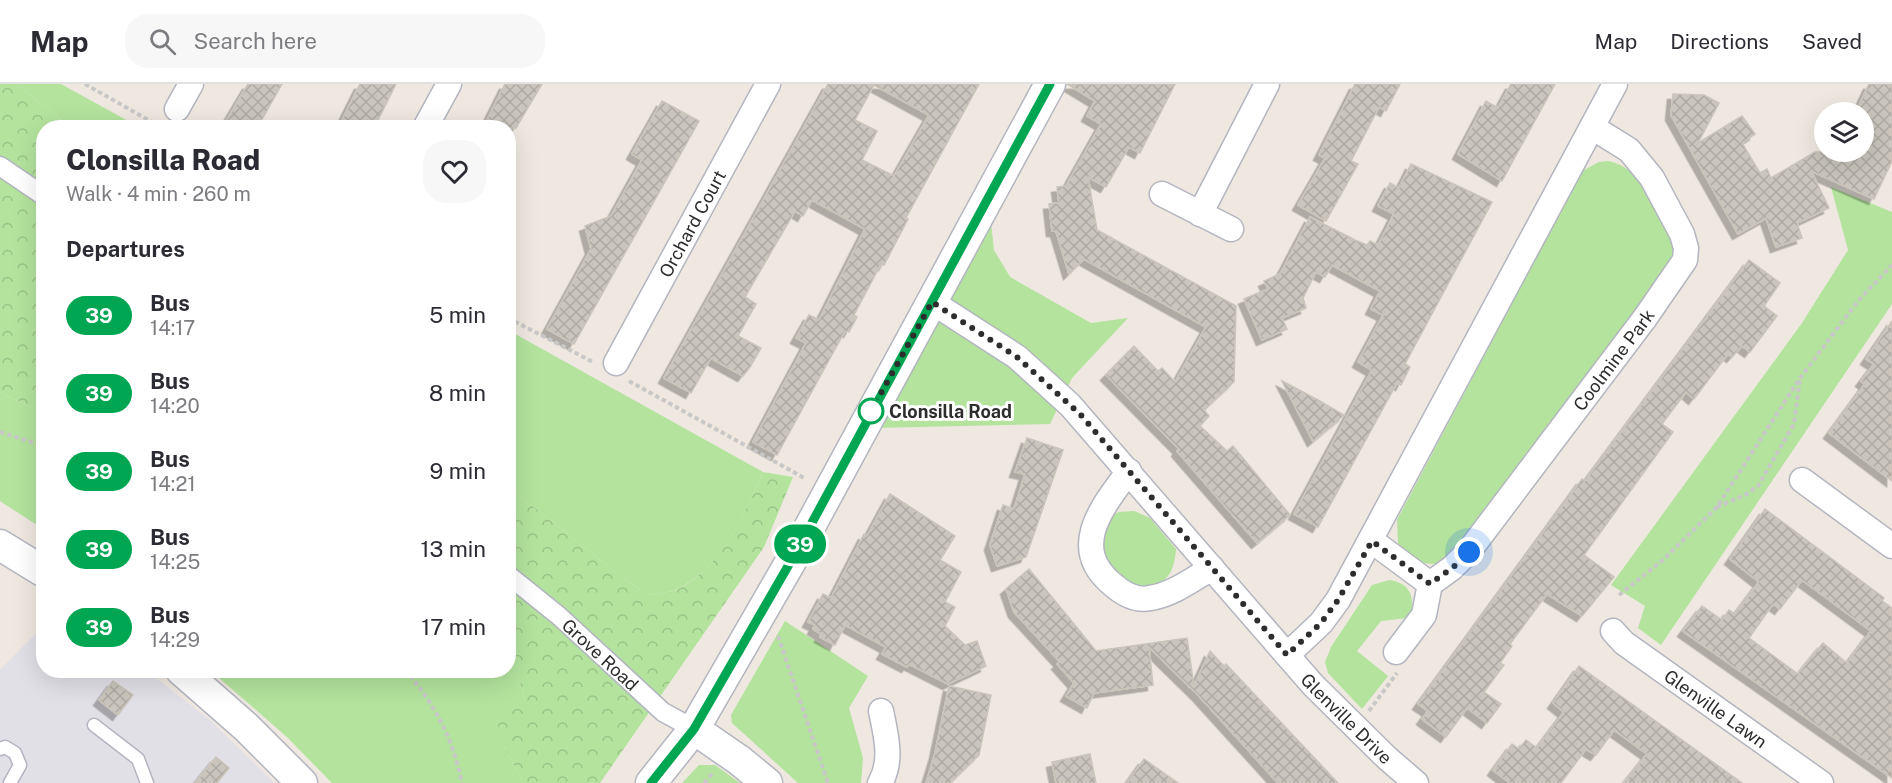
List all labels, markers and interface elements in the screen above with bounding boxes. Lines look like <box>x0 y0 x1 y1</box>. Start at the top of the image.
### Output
search box <box>125 14 545 68</box>
text: Map <box>30 25 89 58</box>
icon: search <box>146 25 179 58</box>
text: Search here <box>194 28 317 54</box>
text: Map <box>1595 29 1637 54</box>
text: Directions <box>1670 29 1769 54</box>
text: Saved <box>1802 29 1862 54</box>
map controls <box>1814 102 1874 162</box>
button: layers <box>1814 102 1874 162</box>
button: heart <box>423 140 486 203</box>
text: Clonsilla Road <box>66 143 260 176</box>
street label: Orchard Court <box>654 166 730 281</box>
text: Walk · 4 min · 260 m <box>66 182 251 206</box>
text: Departures <box>66 236 185 262</box>
text: Bus <box>150 290 190 316</box>
text: 5 min <box>429 302 486 328</box>
text: 39 <box>85 303 113 328</box>
street label: Coolmine Park <box>1569 305 1659 414</box>
text: 14:17 <box>150 316 195 340</box>
text: Bus <box>150 368 190 394</box>
text: 8 min <box>429 380 486 406</box>
text: 39 <box>85 381 113 406</box>
text: 14:20 <box>150 394 200 418</box>
marker: Clonsilla Road <box>858 398 884 424</box>
place label: Clonsilla Road <box>889 401 1012 422</box>
text: Bus <box>150 446 190 472</box>
text: 9 min <box>430 458 486 484</box>
text: 39 <box>85 459 113 484</box>
text: 14:21 <box>150 472 196 496</box>
text: Bus <box>150 524 190 550</box>
line badge: 39 <box>773 524 827 564</box>
text: 39 <box>786 532 814 557</box>
text: 13 min <box>421 536 486 562</box>
text: 39 <box>85 537 113 562</box>
your location <box>1454 537 1484 567</box>
text: 14:25 <box>150 550 200 574</box>
text: Bus <box>150 602 190 628</box>
text: 17 min <box>421 614 486 640</box>
street label: Grove Road <box>558 614 643 695</box>
text: 39 <box>85 615 113 640</box>
text: 14:29 <box>150 628 200 652</box>
street label: Glenville Lawn <box>1660 665 1771 752</box>
street label: Glenville Drive <box>1297 669 1397 768</box>

